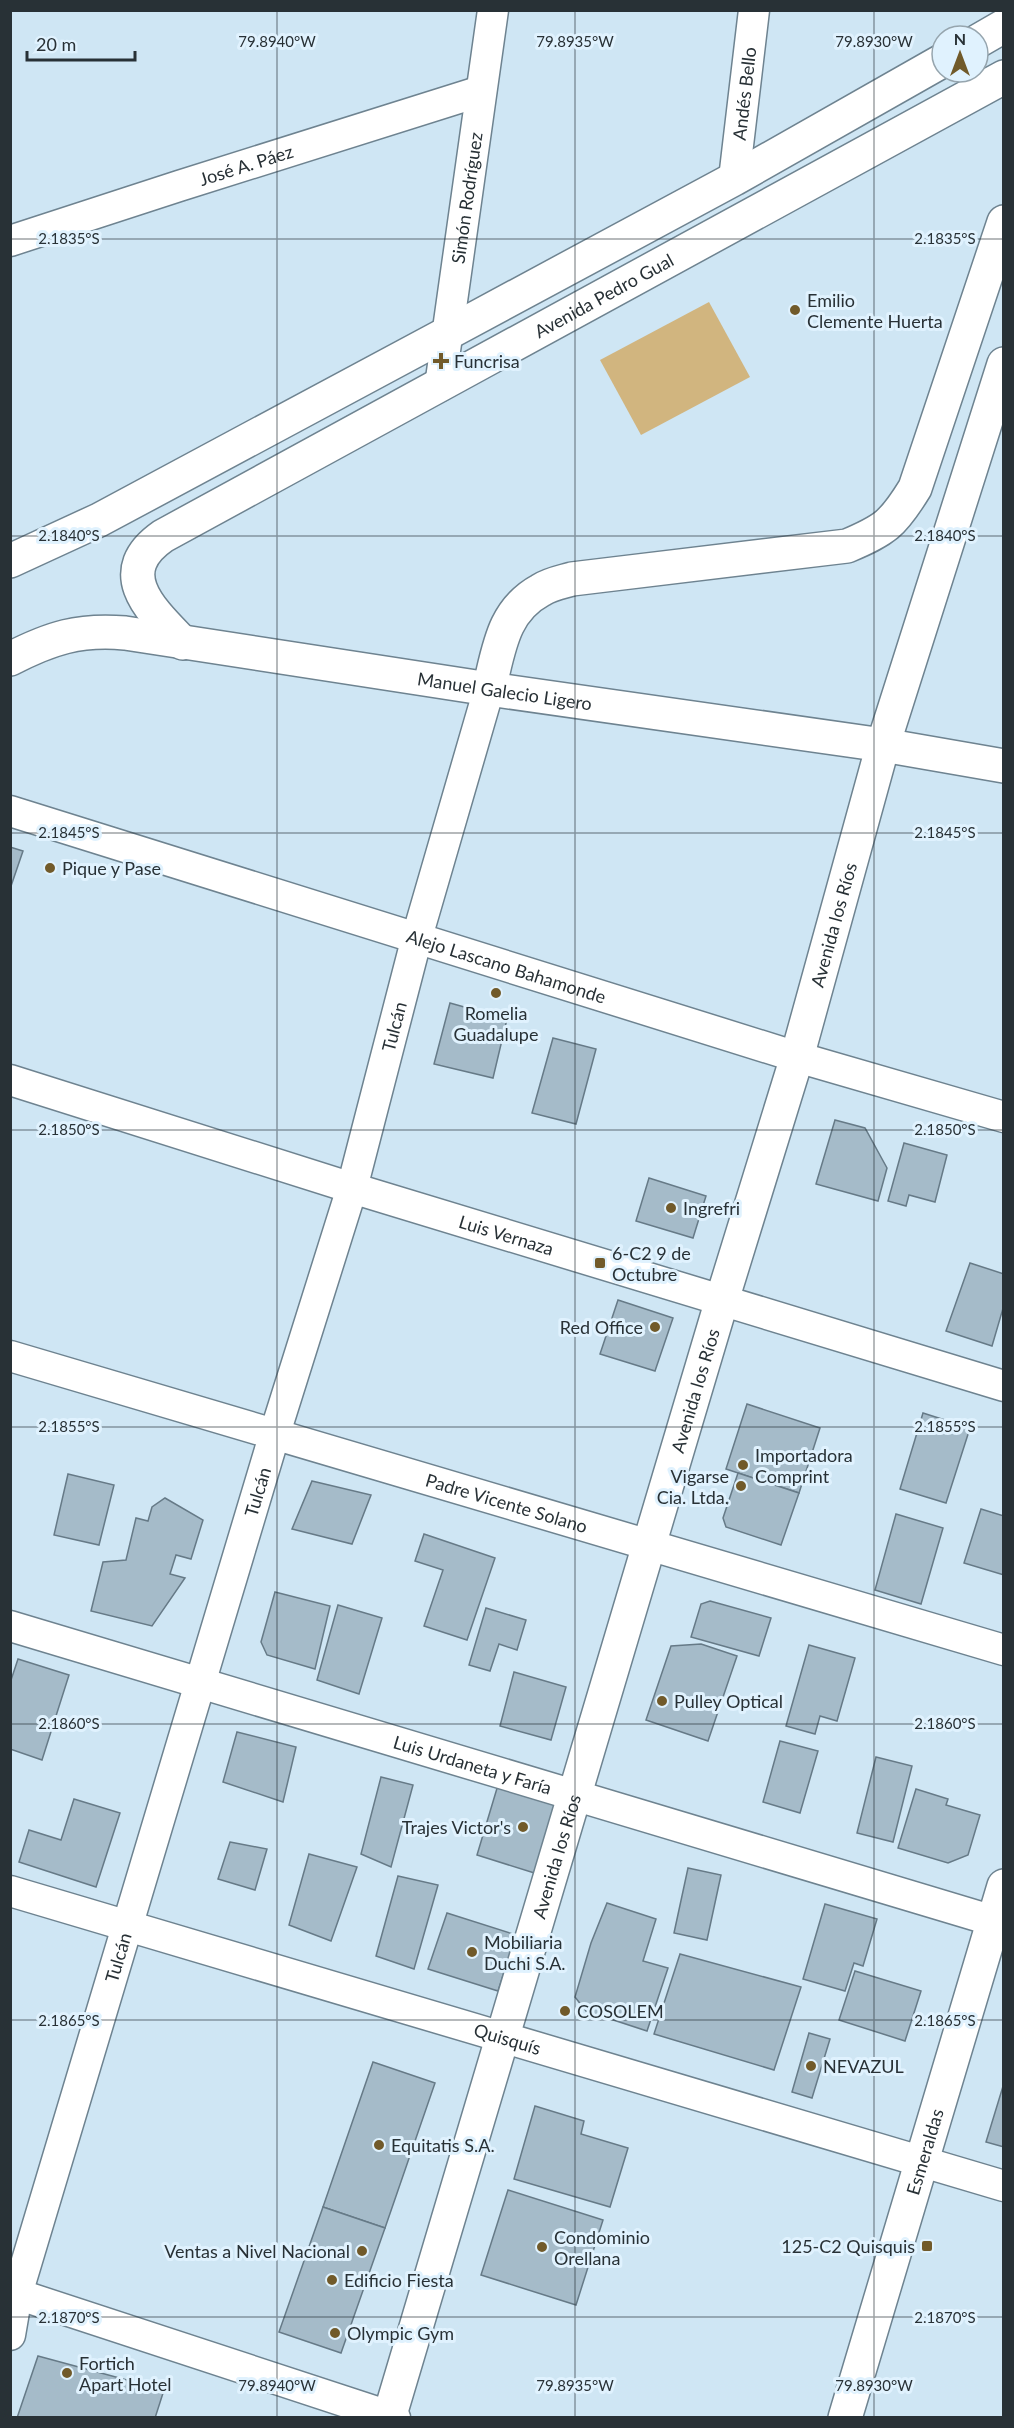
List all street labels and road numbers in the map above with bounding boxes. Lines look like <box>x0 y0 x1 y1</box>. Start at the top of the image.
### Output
street label: Andés Bello <box>728 46 761 142</box>
street label: Simón Rodríguez <box>446 131 487 265</box>
street label: José A. Páez <box>196 140 296 190</box>
street label: Avenida Pedro Gual <box>530 249 677 342</box>
street label: Manuel Galecio Ligero <box>416 667 593 715</box>
street label: Avenida los Ríos <box>806 860 861 990</box>
street label: Alejo Lascano Bahamonde <box>404 925 609 1008</box>
street label: Tulcán <box>377 999 411 1054</box>
street label: Luis Vernaza <box>456 1210 556 1260</box>
street label: Avenida los Ríos <box>666 1326 724 1455</box>
street label: Tulcán <box>240 1464 275 1519</box>
street label: Padre Vicente Solano <box>423 1469 590 1537</box>
street label: Luis Urdaneta y Faría <box>391 1731 554 1799</box>
street label: Avenida los Ríos <box>527 1792 585 1921</box>
street label: Tulcán <box>100 1930 136 1985</box>
street label: Quisquís <box>471 2018 544 2059</box>
street label: Esmeraldas <box>901 2106 948 2197</box>

